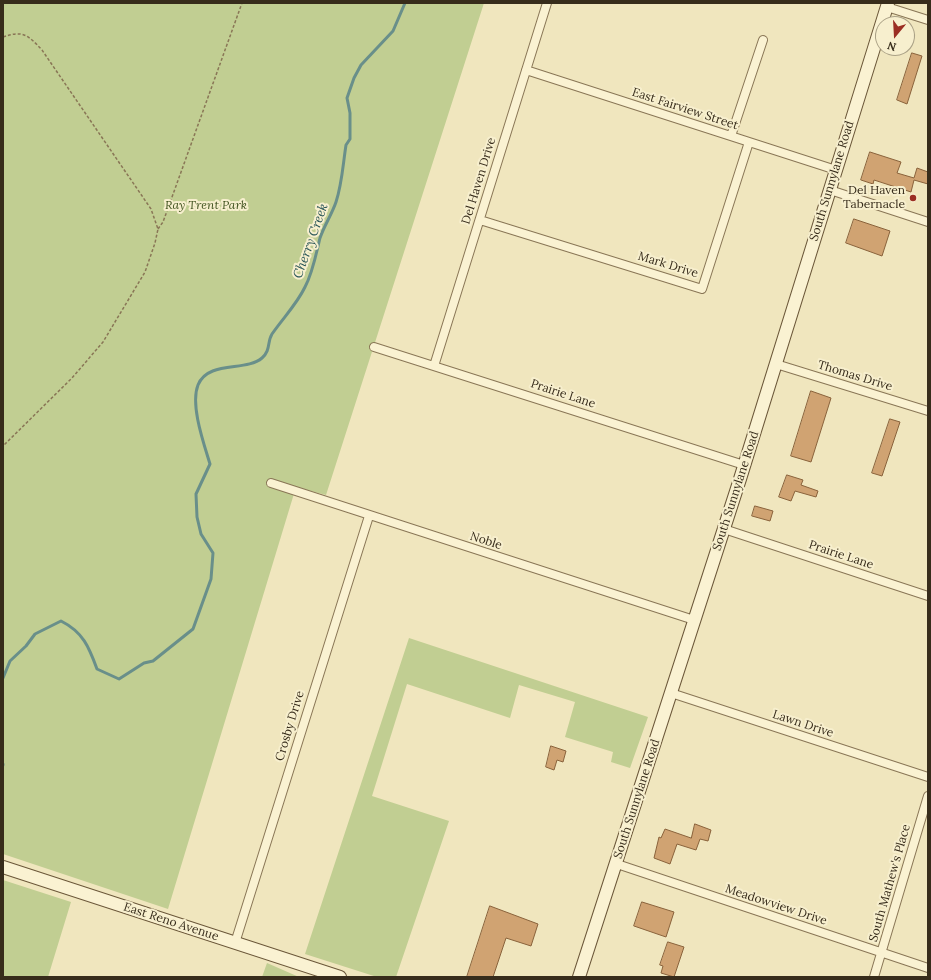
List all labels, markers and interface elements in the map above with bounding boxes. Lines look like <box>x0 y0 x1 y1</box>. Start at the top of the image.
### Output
north arrow <box>875 16 915 56</box>
text: N <box>885 38 898 54</box>
street label: East Fairview Street <box>630 85 740 133</box>
street label: South Sunnylane Road <box>807 119 857 243</box>
street label: Del Haven Drive <box>459 136 499 226</box>
place label: Del Haven Tabernacle <box>843 184 905 212</box>
marker: Del Haven Tabernacle <box>908 193 918 203</box>
park label: Ray Trent Park <box>165 199 247 213</box>
water label: Cherry Creek <box>290 201 332 281</box>
street label: Mark Drive <box>636 249 700 281</box>
street label: Thomas Drive <box>816 358 894 394</box>
street label: Prairie Lane <box>529 377 597 411</box>
street label: South Sunnylane Road <box>710 429 762 553</box>
street label: Noble <box>468 529 504 553</box>
street label: Prairie Lane <box>807 538 875 572</box>
street label: Crosby Drive <box>273 689 307 763</box>
street label: Lawn Drive <box>771 707 835 741</box>
street label: South Sunnylane Road <box>611 737 663 861</box>
street label: South Mathew's Place <box>866 823 914 943</box>
street label: Meadowview Drive <box>723 882 829 928</box>
street label: East Reno Avenue <box>122 900 220 944</box>

